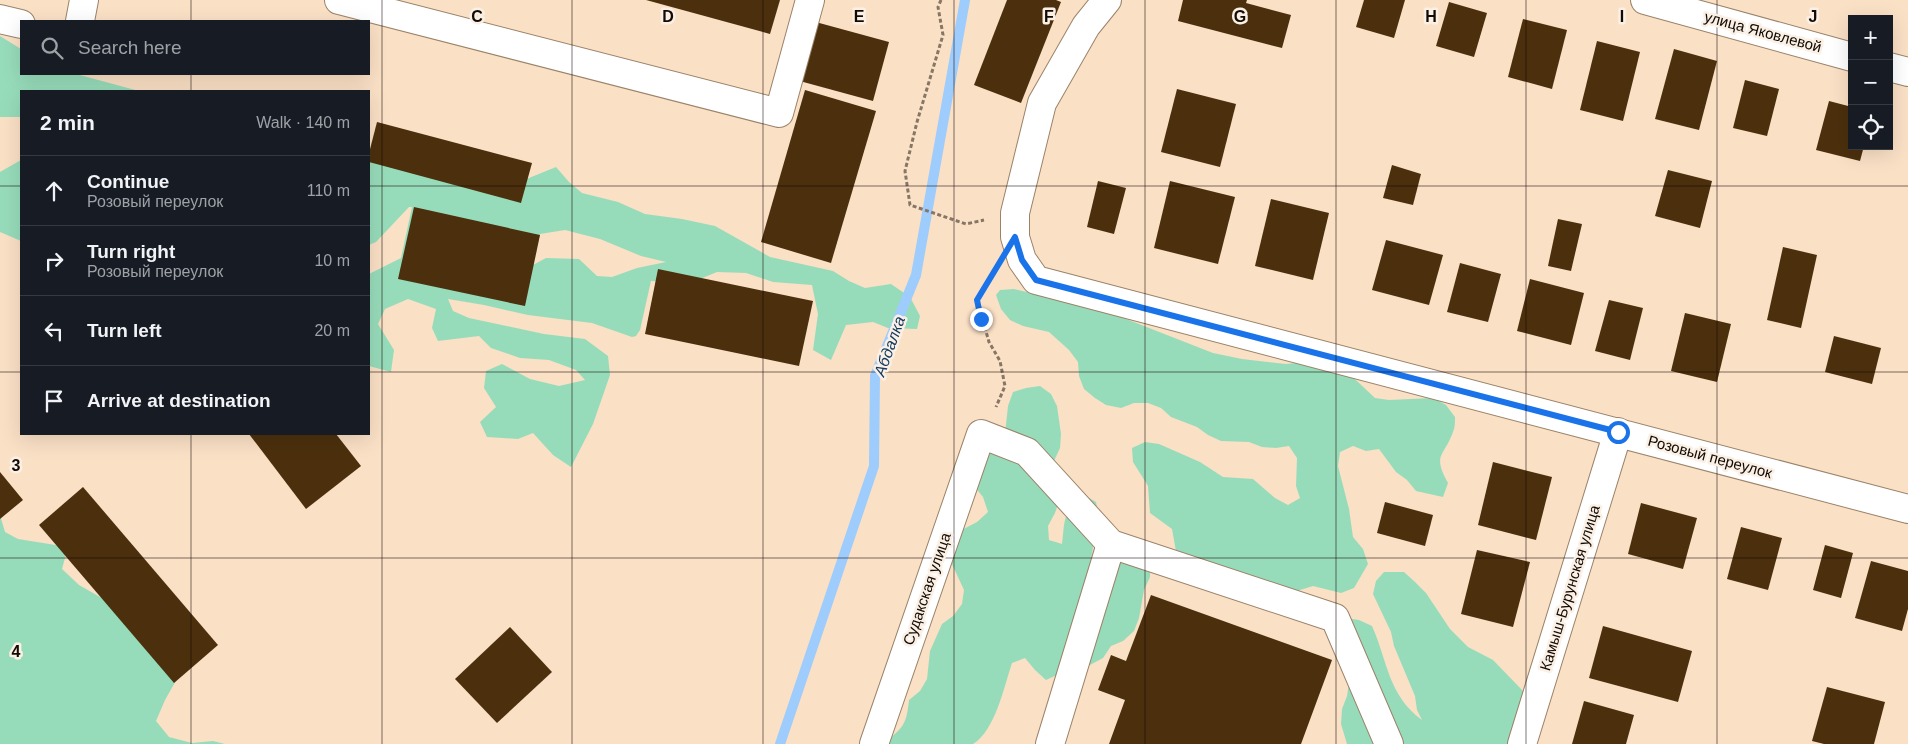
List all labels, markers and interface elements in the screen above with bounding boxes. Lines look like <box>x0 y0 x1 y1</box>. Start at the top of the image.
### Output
text: C <box>471 8 483 25</box>
text: D <box>662 8 674 25</box>
text: E <box>854 8 865 25</box>
text: F <box>1044 8 1054 25</box>
text: G <box>1234 8 1246 25</box>
text: H <box>1425 8 1437 25</box>
text: I <box>1620 8 1624 25</box>
street label: улица Яковлевой <box>1703 8 1824 55</box>
text: J <box>1809 8 1817 25</box>
map controls <box>1848 15 1893 150</box>
button: + <box>1848 15 1893 60</box>
search box <box>20 20 370 75</box>
icon: search <box>38 34 66 62</box>
text: Search here <box>78 37 182 58</box>
button: − <box>1848 60 1893 105</box>
button: locate <box>1848 105 1893 150</box>
text: 2 min <box>40 111 95 134</box>
text: Walk · 140 m <box>256 114 350 131</box>
text: Continue <box>87 171 169 192</box>
icon: ahead <box>40 177 68 205</box>
text: 110 m <box>307 182 350 199</box>
text: Розовый переулок <box>87 193 223 210</box>
text: Turn right <box>87 241 175 262</box>
icon: right <box>40 247 68 275</box>
text: 10 m <box>314 252 350 269</box>
text: Розовый переулок <box>87 263 223 280</box>
route end <box>970 308 993 331</box>
water label: Абдалка <box>870 314 908 379</box>
icon: left <box>40 317 68 345</box>
text: Turn left <box>87 320 162 341</box>
text: 20 m <box>314 322 350 339</box>
icon: arrive <box>40 387 68 415</box>
text: Arrive at destination <box>87 390 271 411</box>
route start <box>1607 421 1630 444</box>
street label: Розовый переулок <box>1646 432 1774 481</box>
text: 3 <box>12 457 21 474</box>
street label: Камыш-Бурунская улица <box>1536 502 1603 673</box>
street label: Судакская улица <box>899 530 954 647</box>
text: 4 <box>12 643 21 660</box>

